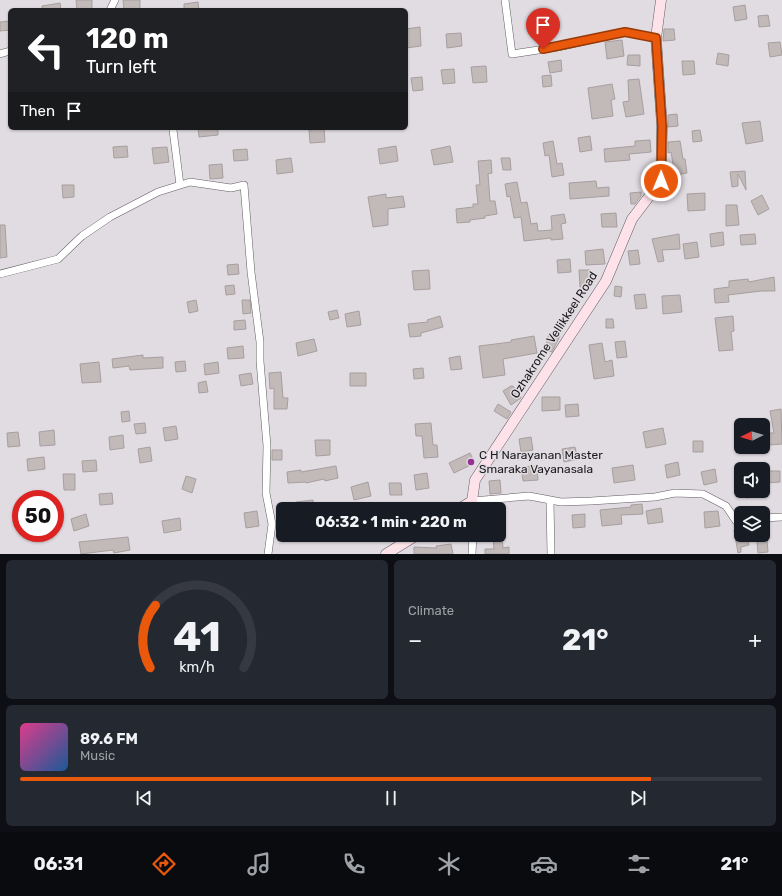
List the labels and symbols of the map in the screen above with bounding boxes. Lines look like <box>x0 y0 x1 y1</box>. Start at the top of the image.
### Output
pin <box>526 8 560 49</box>
position arrow <box>640 160 682 202</box>
street label: Ozhakrome Vellikkeel Road <box>508 269 600 401</box>
north arrow <box>734 418 770 454</box>
place label: C H Narayanan Master Smaraka Vayanasala <box>479 448 603 476</box>
marker: C H Narayanan Master Smaraka Vayanasala <box>466 457 476 467</box>
speed limit sign: 50 <box>12 490 64 542</box>

